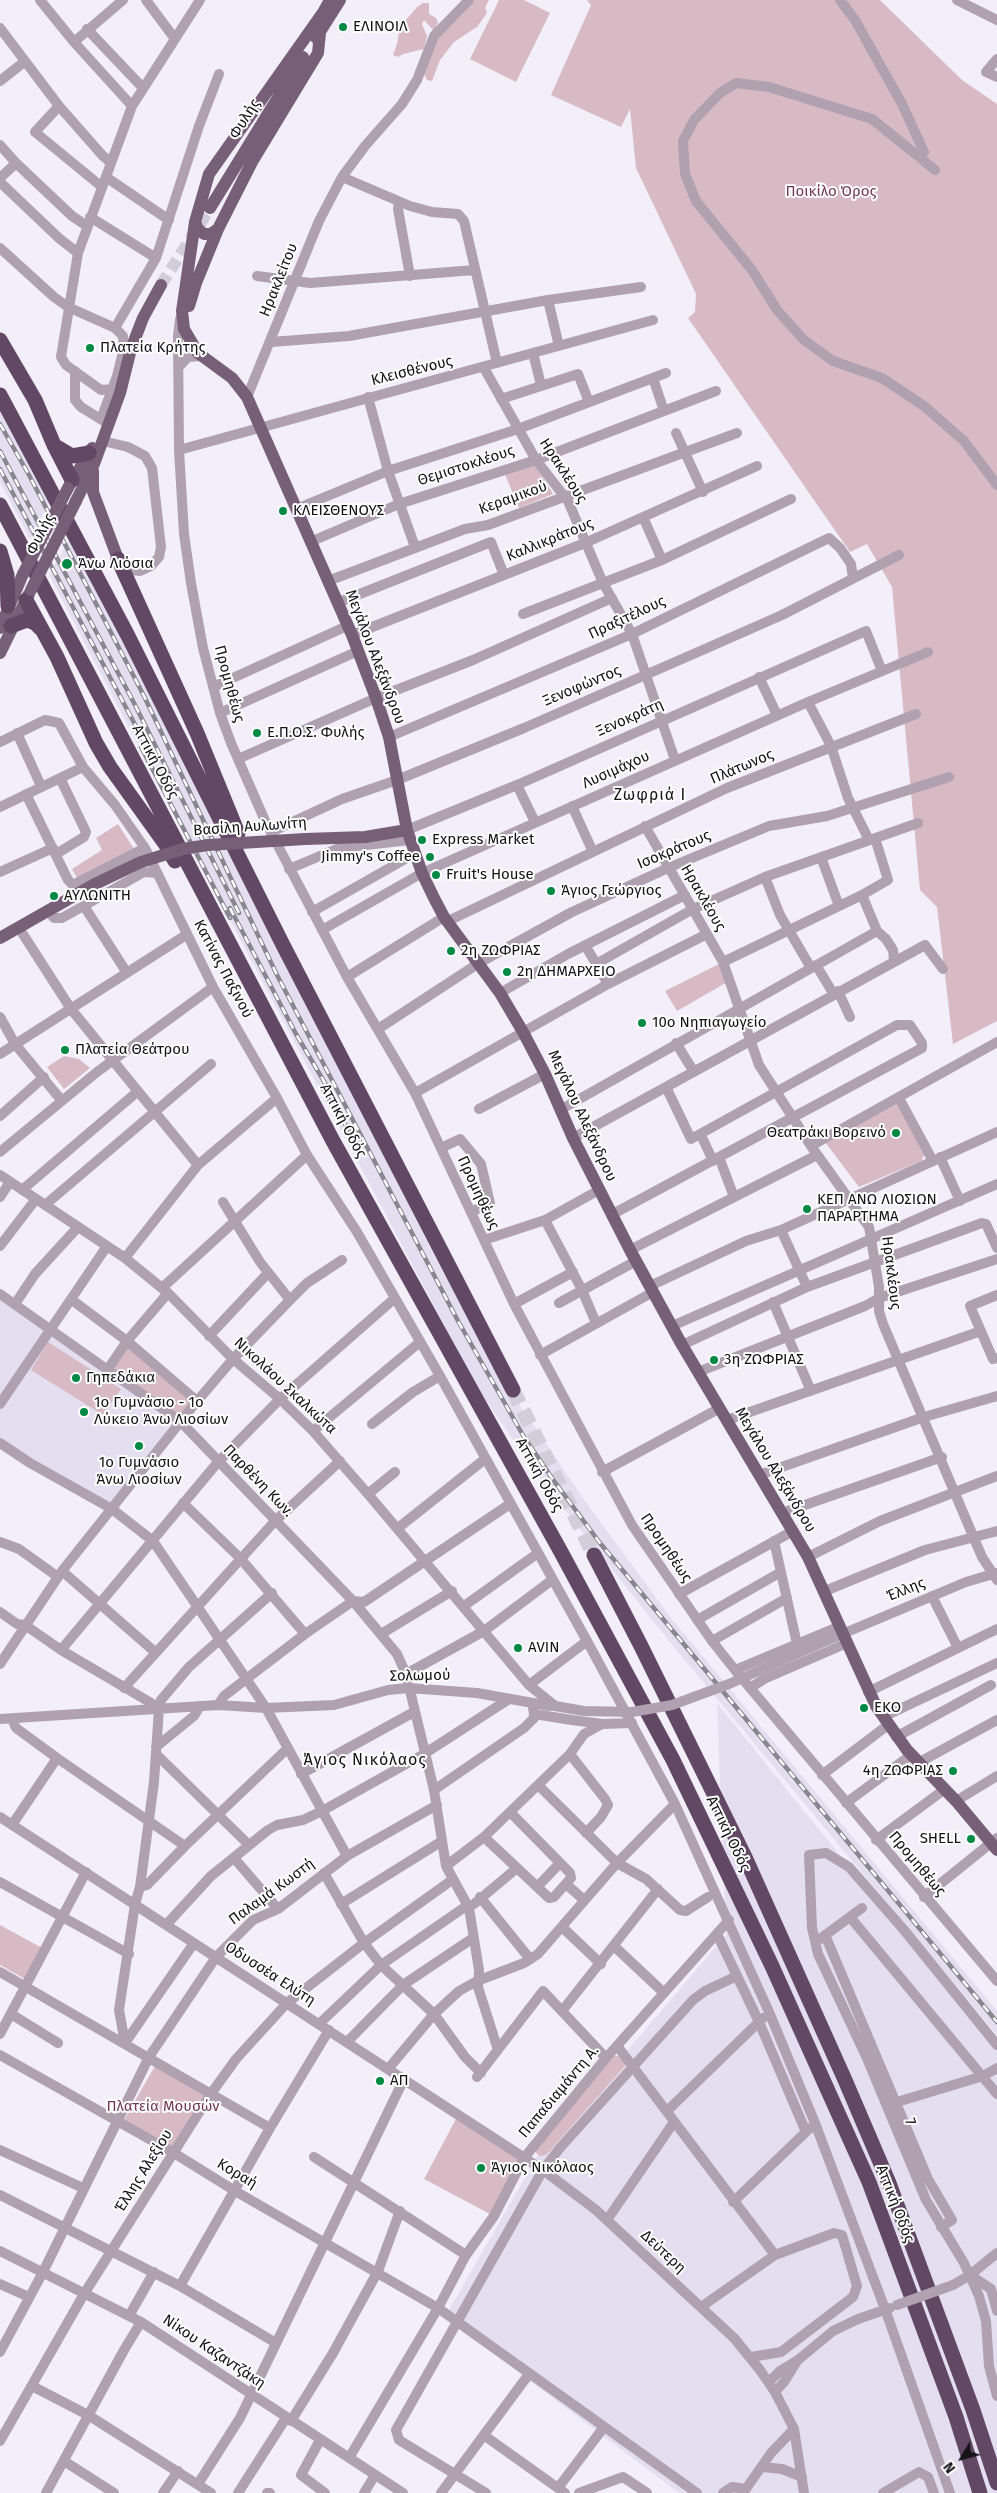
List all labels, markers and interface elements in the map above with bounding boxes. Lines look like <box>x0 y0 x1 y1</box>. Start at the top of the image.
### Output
place label: ΕΛΙΝΟΙΛ <box>353 18 408 36</box>
marker: ΕΛΙΝΟΙΛ <box>337 21 349 33</box>
street label: Φυλής <box>226 96 264 142</box>
park label: Ποικίλο Όρος <box>785 183 877 201</box>
street label: Ηρακλείτου <box>256 240 302 320</box>
place label: Πλατεία Κρήτης <box>100 339 206 357</box>
marker: Πλατεία Κρήτης <box>84 342 96 354</box>
street label: Κλεισθένους <box>369 352 455 390</box>
street label: Ηρακλέους <box>535 435 591 507</box>
street label: Θεμιστοκλέους <box>415 442 517 490</box>
street label: Κεραμικού <box>476 477 550 519</box>
place label: ΚΛΕΙΣΘΕΝΟΥΣ <box>293 502 384 520</box>
marker: ΚΛΕΙΣΘΕΝΟΥΣ <box>277 505 289 517</box>
street label: Φυλής <box>23 510 59 558</box>
street label: Καλλικράτους <box>504 514 596 566</box>
place label: Άνω Λιόσια <box>78 555 153 573</box>
marker: Άνω Λιόσια <box>60 557 74 571</box>
street label: Μεγάλου Αλεξάνδρου <box>341 587 409 727</box>
street label: Πραξιτέλους <box>586 592 668 644</box>
street label: Προμηθέως <box>210 643 248 725</box>
street label: Ξενοφώντος <box>540 662 624 710</box>
street label: Ξενοκράτη <box>594 695 666 741</box>
street label: Αττική Οδός <box>128 722 182 802</box>
place label: Ε.Π.Ο.Σ. Φυλής <box>267 724 365 742</box>
marker: Ε.Π.Ο.Σ. Φυλής <box>251 727 263 739</box>
street label: Πλάτωνος <box>708 746 776 788</box>
street label: Λυσιμάχου <box>580 747 652 793</box>
district label: Ζωφριά Ι <box>613 786 687 806</box>
street label: Βασίλη Αυλωνίτη <box>193 814 307 840</box>
street label: Ισοκράτους <box>635 826 713 874</box>
place label: Express Market <box>432 831 534 849</box>
marker: Express Market <box>416 834 428 846</box>
place label: Jimmy's Coffee <box>321 848 420 866</box>
marker: Jimmy's Coffee <box>424 851 436 863</box>
street label: Ηρακλέους <box>677 861 729 935</box>
place label: Fruit's House <box>446 866 534 884</box>
marker: Fruit's House <box>430 869 442 881</box>
place label: Άγιος Γεώργιος <box>561 882 662 900</box>
marker: Άγιος Γεώργιος <box>545 885 557 897</box>
place label: ΑΥΛΩΝΙΤΗ <box>64 887 131 905</box>
marker: ΑΥΛΩΝΙΤΗ <box>48 890 60 902</box>
street label: Κατίνας Παξινού <box>190 917 256 1021</box>
place label: 2η ΖΩΦΡΙΑΣ <box>461 942 541 960</box>
marker: 2η ΖΩΦΡΙΑΣ <box>445 945 457 957</box>
place label: 2η ΔΗΜΑΡΧΕΙΟ <box>517 963 616 981</box>
marker: 2η ΔΗΜΑΡΧΕΙΟ <box>501 966 513 978</box>
place label: 10ο Νηπιαγωγείο <box>652 1014 766 1032</box>
marker: 10ο Νηπιαγωγείο <box>636 1017 648 1029</box>
place label: Πλατεία Θεάτρου <box>75 1041 190 1059</box>
marker: Πλατεία Θεάτρου <box>59 1044 71 1056</box>
street label: Μεγάλου Αλεξάνδρου <box>544 1048 620 1184</box>
street label: Αττική Οδός <box>316 1081 370 1161</box>
place label: Θεατράκι Βορεινό <box>767 1124 886 1142</box>
marker: Θεατράκι Βορεινό <box>890 1127 902 1139</box>
street label: Προμηθέως <box>453 1153 503 1233</box>
place label: ΚΕΠ ΑΝΩ ΛΙΟΣΙΩΝ ΠΑΡΑΡΤΗΜΑ <box>817 1191 937 1226</box>
marker: ΚΕΠ ΑΝΩ ΛΙΟΣΙΩΝ ΠΑΡΑΡΤΗΜΑ <box>801 1203 813 1215</box>
street label: Ηρακλέους <box>878 1235 904 1311</box>
street label: Νικολάου Σκαλκώτα <box>230 1334 340 1438</box>
place label: 3η ΖΩΦΡΙΑΣ <box>724 1351 804 1369</box>
marker: 3η ΖΩΦΡΙΑΣ <box>708 1354 720 1366</box>
place label: Γηπεδάκια <box>86 1369 155 1387</box>
marker: Γηπεδάκια <box>70 1372 82 1384</box>
place label: 1ο Γυμνάσιο - 1ο Λύκειο Άνω Λιοσίων <box>94 1394 228 1429</box>
street label: Μεγάλου Αλεξάνδρου <box>731 1404 819 1536</box>
marker: 1ο Γυμνάσιο - 1ο Λύκειο Άνω Λιοσίων <box>78 1406 90 1418</box>
street label: Αττική Οδός <box>511 1435 567 1515</box>
marker: 1ο Γυμνάσιο Άνω Λιοσίων <box>133 1440 145 1452</box>
street label: Παρθένη Κων. <box>219 1441 297 1521</box>
place label: 1ο Γυμνάσιο Άνω Λιοσίων <box>96 1454 182 1489</box>
street label: Προμηθέως <box>636 1510 696 1586</box>
street label: Έλλης <box>884 1574 928 1606</box>
place label: AVIN <box>528 1639 559 1657</box>
marker: AVIN <box>512 1642 524 1654</box>
street label: Σολωμού <box>389 1666 451 1686</box>
place label: EKO <box>874 1699 901 1717</box>
marker: EKO <box>858 1702 870 1714</box>
district label: Άγιος Νικόλαος <box>301 1751 429 1771</box>
place label: 4η ΖΩΦΡΙΑΣ <box>863 1762 943 1780</box>
marker: 4η ΖΩΦΡΙΑΣ <box>947 1765 959 1777</box>
street label: Αττική Οδός <box>702 1793 754 1875</box>
street label: Προμηθέως <box>885 1828 949 1900</box>
place label: SHELL <box>920 1830 961 1848</box>
marker: SHELL <box>965 1833 977 1845</box>
street label: Παλαμά Κωστή <box>226 1855 318 1929</box>
street label: Οδυσσέα Ελύτη <box>221 1938 319 2010</box>
street label: Παπαδιαμάντη Α. <box>515 2042 603 2142</box>
place label: ΑΠ <box>390 2072 409 2090</box>
marker: ΑΠ <box>374 2075 386 2087</box>
park label: Πλατεία Μουσών <box>106 2098 220 2116</box>
street label: 7 <box>900 2116 920 2128</box>
street label: Έλλης Αλεξίου <box>111 2126 177 2216</box>
street label: Κοραή <box>214 2155 260 2193</box>
place label: Άγιος Νικόλαος <box>491 2159 594 2177</box>
marker: Άγιος Νικόλαος <box>475 2162 487 2174</box>
street label: Αττική Οδός <box>872 2163 918 2245</box>
street label: Δεύτερη <box>637 2227 689 2277</box>
street label: Νίκου Καζαντζάκη <box>159 2311 269 2393</box>
north arrow <box>937 2433 987 2483</box>
text: N <box>940 2459 959 2476</box>

